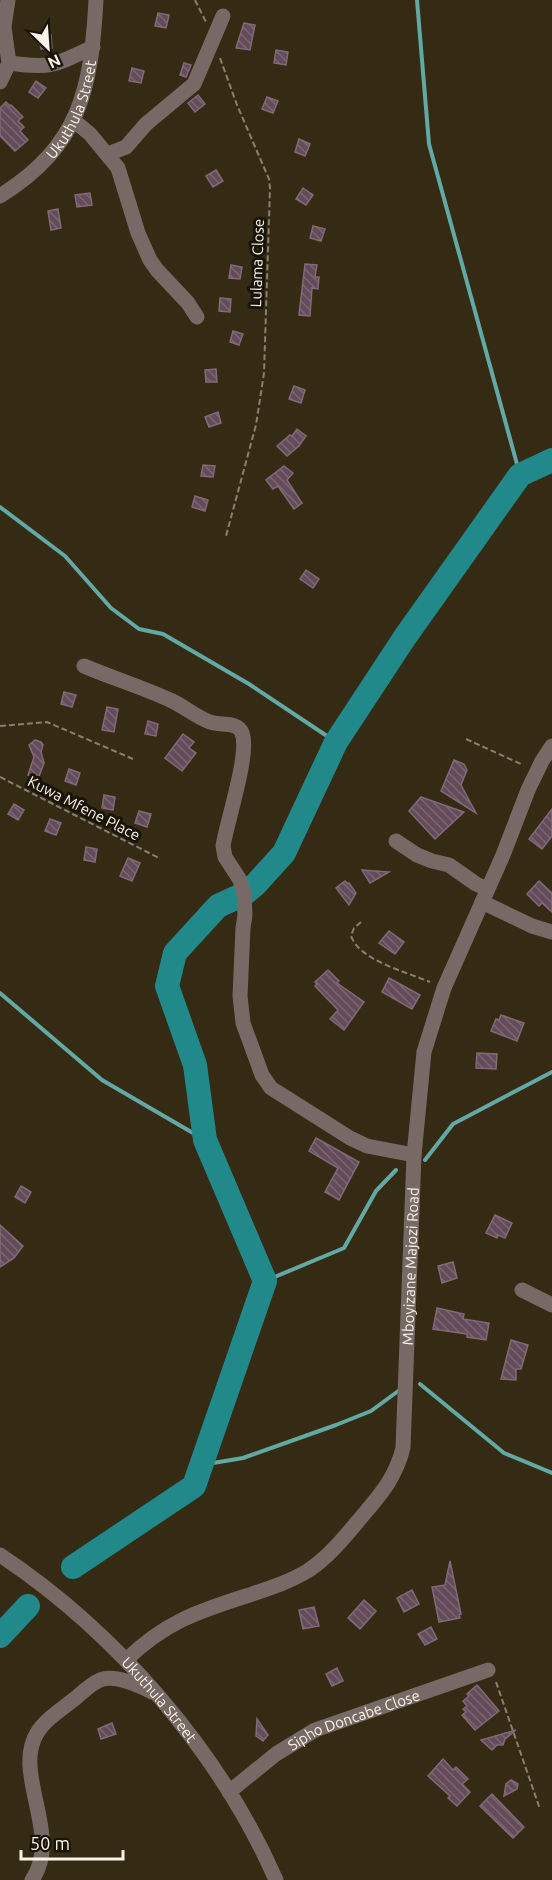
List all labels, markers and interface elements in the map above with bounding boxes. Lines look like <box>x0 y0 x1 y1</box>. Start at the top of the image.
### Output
north arrow <box>18 18 78 78</box>
text: N <box>45 51 64 72</box>
street label: Ukuthula Street <box>42 59 99 162</box>
street label: Lulama Close <box>247 218 267 308</box>
street label: Kuwa Mfene Place <box>25 772 143 844</box>
street label: Mboyizane Majozi Road <box>398 1187 421 1345</box>
street label: Ukuthula Street <box>119 1653 201 1745</box>
street label: Sipho Doncabe Close <box>284 1686 422 1753</box>
scale bar <box>21 1823 123 1861</box>
text: 50 m <box>30 1833 70 1853</box>

